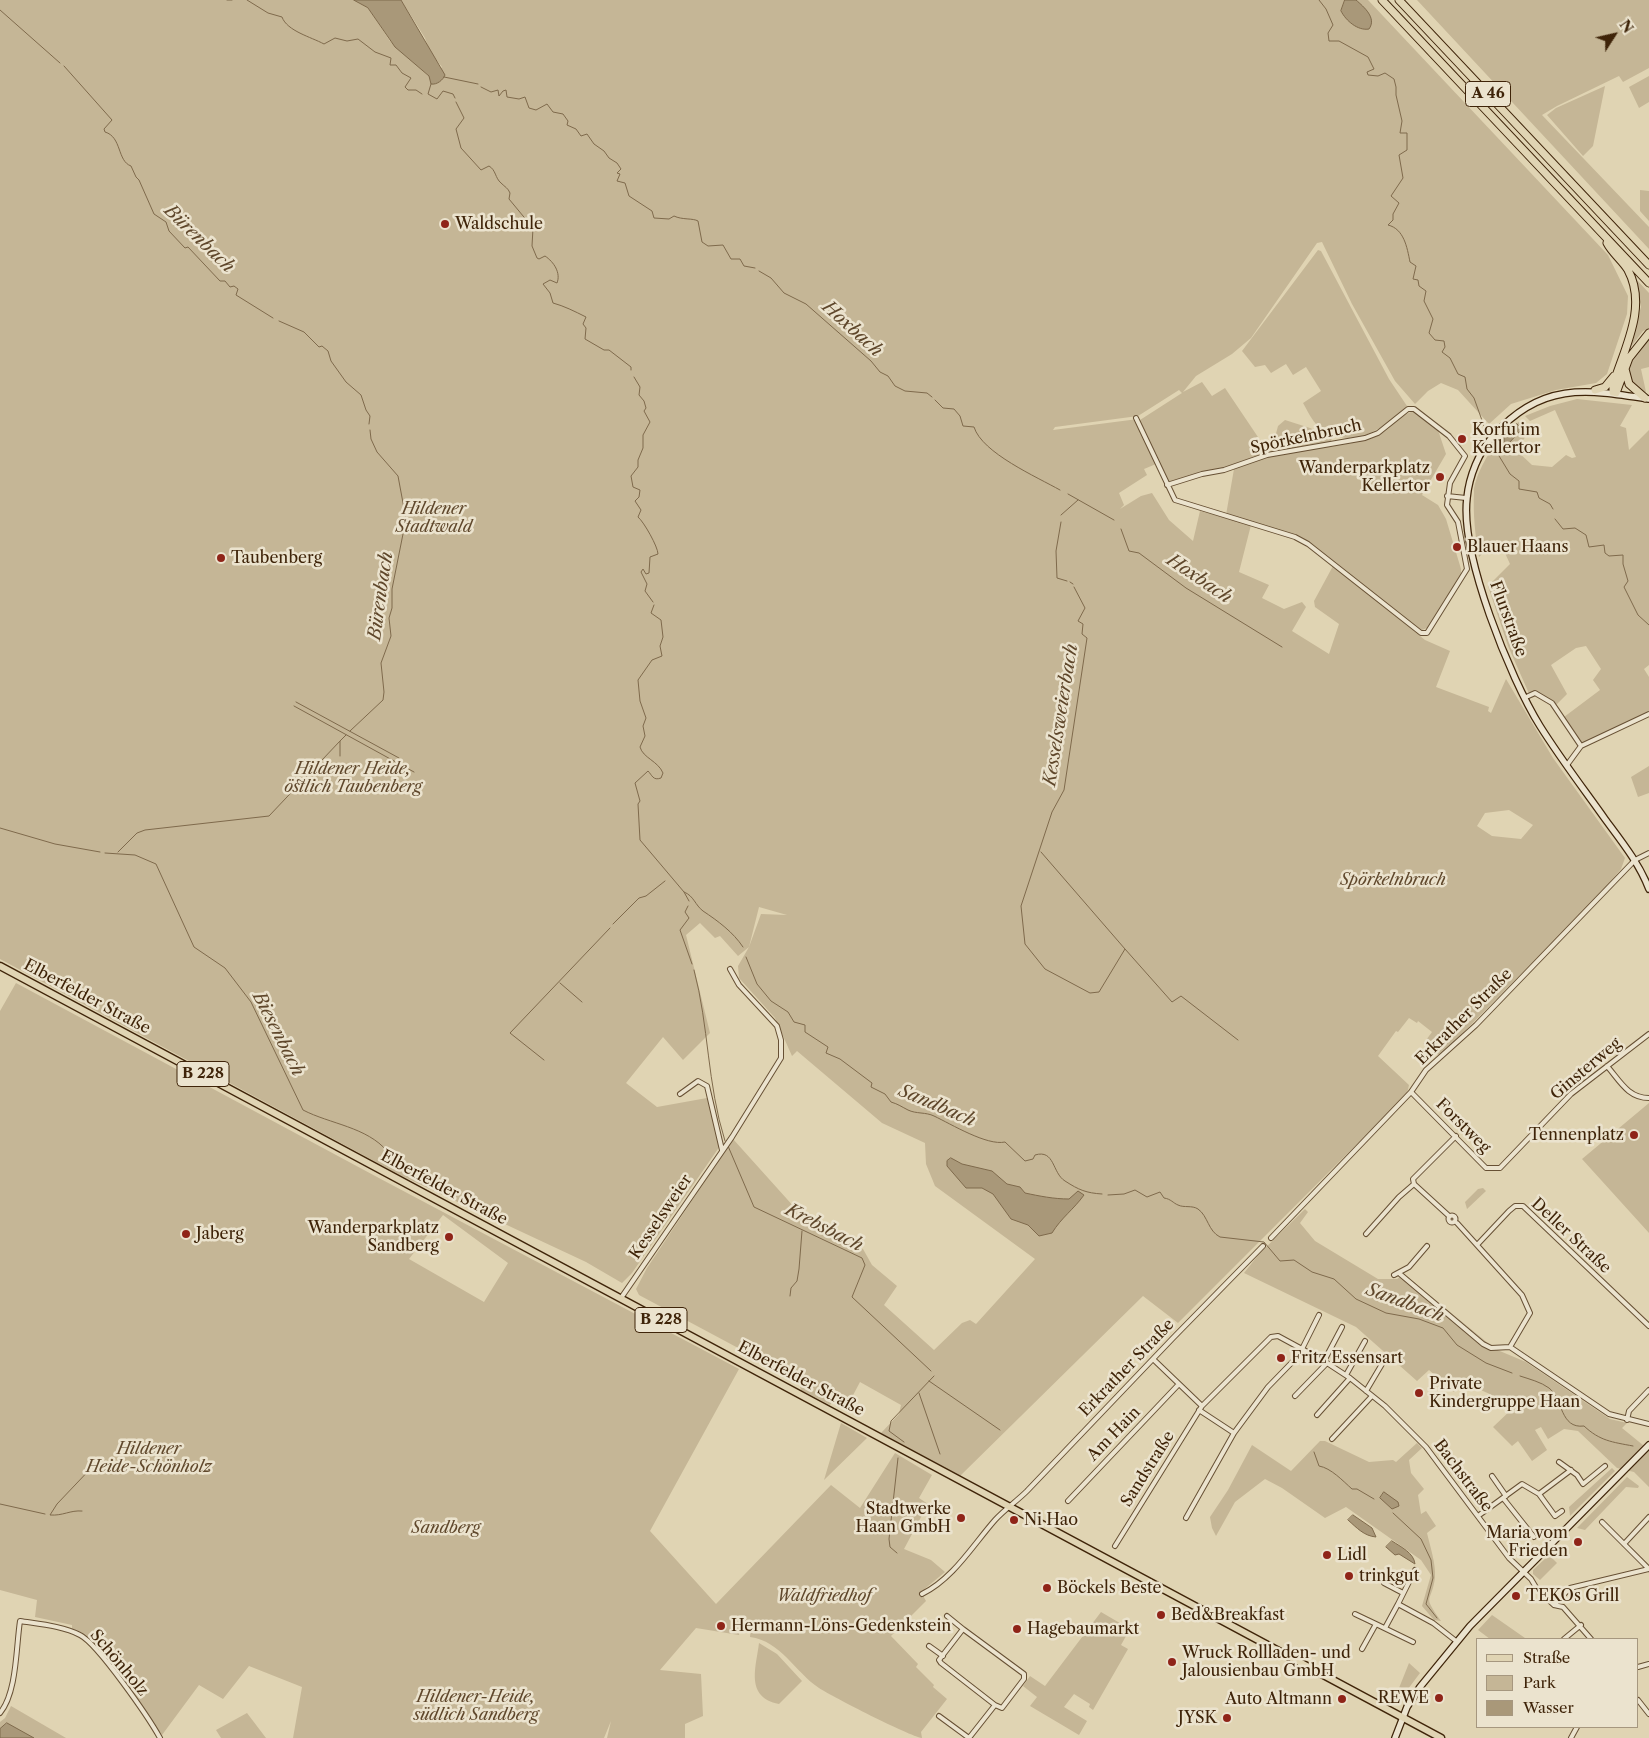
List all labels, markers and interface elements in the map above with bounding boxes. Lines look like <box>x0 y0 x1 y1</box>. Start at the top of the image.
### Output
north arrow <box>1589 10 1639 60</box>
text: N <box>1615 16 1637 37</box>
road number: A 46 <box>1466 82 1510 106</box>
water label: Bürenbach <box>159 200 239 278</box>
place label: Waldschule <box>455 214 543 234</box>
marker: Waldschule <box>439 218 451 230</box>
water label: Hoxbach <box>817 296 887 362</box>
street label: Spörkelnbruch <box>1249 416 1363 458</box>
place label: Korfu im Kellertor <box>1472 420 1540 458</box>
marker: Korfu im Kellertor <box>1456 433 1468 445</box>
place label: Wanderparkplatz Kellertor <box>1299 458 1430 496</box>
marker: Wanderparkplatz Kellertor <box>1434 471 1446 483</box>
park label: Hildener Stadtwald <box>396 499 472 537</box>
place label: Blauer Haans <box>1467 537 1569 557</box>
marker: Blauer Haans <box>1451 541 1463 553</box>
place label: Taubenberg <box>231 548 322 568</box>
water label: Hoxbach <box>1162 549 1236 609</box>
water label: Bürenbach <box>364 550 398 642</box>
marker: Taubenberg <box>215 552 227 564</box>
street label: Flurstraße <box>1485 578 1531 660</box>
water label: Kesselsweierbach <box>1039 642 1083 788</box>
park label: Hildener Heide, östlich Taubenberg <box>284 759 422 797</box>
park label: Spörkelnbruch <box>1340 870 1446 890</box>
street label: Elberfelder Straße <box>20 956 154 1038</box>
street label: Erkrather Straße <box>1412 965 1516 1069</box>
water label: Biesenbach <box>248 988 308 1080</box>
street label: Ginsterweg <box>1547 1034 1625 1104</box>
road number: B 228 <box>177 1062 229 1086</box>
water label: Sandbach <box>895 1080 979 1132</box>
street label: Forstweg <box>1432 1095 1494 1157</box>
place label: Tennenplatz <box>1529 1125 1624 1145</box>
marker: Tennenplatz <box>1628 1129 1640 1141</box>
street label: Elberfelder Straße <box>377 1147 511 1229</box>
street label: Kesselsweier <box>626 1171 696 1263</box>
street label: Deller Straße <box>1527 1194 1615 1278</box>
water label: Krebsbach <box>782 1199 866 1257</box>
place label: Wanderparkplatz Sandberg <box>308 1218 439 1256</box>
place label: Jaberg <box>196 1224 244 1244</box>
marker: Jaberg <box>180 1228 192 1240</box>
marker: Wanderparkplatz Sandberg <box>443 1231 455 1243</box>
water label: Sandbach <box>1363 1279 1447 1327</box>
road number: B 228 <box>635 1308 687 1332</box>
street label: Erkrather Straße <box>1076 1315 1178 1421</box>
street label: Elberfelder Straße <box>734 1338 868 1420</box>
place label: Fritz Essensart <box>1291 1348 1403 1368</box>
marker: Fritz Essensart <box>1275 1352 1287 1364</box>
place label: Private Kindergruppe Haan <box>1429 1374 1580 1412</box>
marker: Private Kindergruppe Haan <box>1413 1387 1425 1399</box>
street label: Am Hain <box>1084 1403 1144 1465</box>
street label: Sandstraße <box>1117 1428 1179 1510</box>
street label: Bachstraße <box>1430 1436 1496 1516</box>
park label: Hildener Heide-Schönholz <box>86 1439 212 1477</box>
place label: Stadtwerke Haan GmbH <box>855 1499 951 1537</box>
place label: Ni Hao <box>1024 1510 1078 1530</box>
marker: Stadtwerke Haan GmbH <box>955 1512 967 1524</box>
marker: Ni Hao <box>1008 1514 1020 1526</box>
park label: Sandberg <box>412 1518 480 1538</box>
place label: Maria vom Frieden <box>1486 1523 1568 1561</box>
marker: Maria vom Frieden <box>1572 1536 1584 1548</box>
place label: Lidl <box>1337 1545 1367 1565</box>
marker: Lidl <box>1321 1549 1333 1561</box>
place label: trinkgut <box>1359 1566 1419 1586</box>
marker: trinkgut <box>1343 1570 1355 1582</box>
place label: Böckels Beste <box>1057 1578 1162 1598</box>
marker: Böckels Beste <box>1041 1582 1053 1594</box>
park label: Waldfriedhof <box>777 1586 871 1606</box>
place label: TEKOs Grill <box>1526 1586 1619 1606</box>
marker: TEKOs Grill <box>1510 1590 1522 1602</box>
place label: Bed&Breakfast <box>1171 1605 1285 1625</box>
marker: Bed&Breakfast <box>1155 1609 1167 1621</box>
place label: Hermann-Löns-Gedenkstein <box>731 1616 951 1636</box>
place label: Hagebaumarkt <box>1027 1619 1139 1639</box>
marker: Hermann-Löns-Gedenkstein <box>715 1620 727 1632</box>
marker: Hagebaumarkt <box>1011 1623 1023 1635</box>
street label: Schönholz <box>86 1626 152 1700</box>
legend <box>1476 1638 1639 1728</box>
place label: Wruck Rollladen- und Jalousienbau GmbH <box>1182 1643 1351 1681</box>
text: Straße <box>1523 1648 1570 1667</box>
marker: Wruck Rollladen- und Jalousienbau GmbH <box>1166 1656 1178 1668</box>
text: Park <box>1523 1673 1556 1692</box>
park label: Hildener-Heide, südlich Sandberg <box>413 1687 539 1725</box>
place label: REWE <box>1378 1688 1429 1708</box>
place label: Auto Altmann <box>1225 1689 1332 1709</box>
marker: REWE <box>1433 1692 1445 1704</box>
marker: Auto Altmann <box>1336 1693 1348 1705</box>
text: Wasser <box>1523 1698 1574 1717</box>
place label: JYSK <box>1178 1708 1217 1728</box>
marker: JYSK <box>1221 1712 1233 1724</box>

